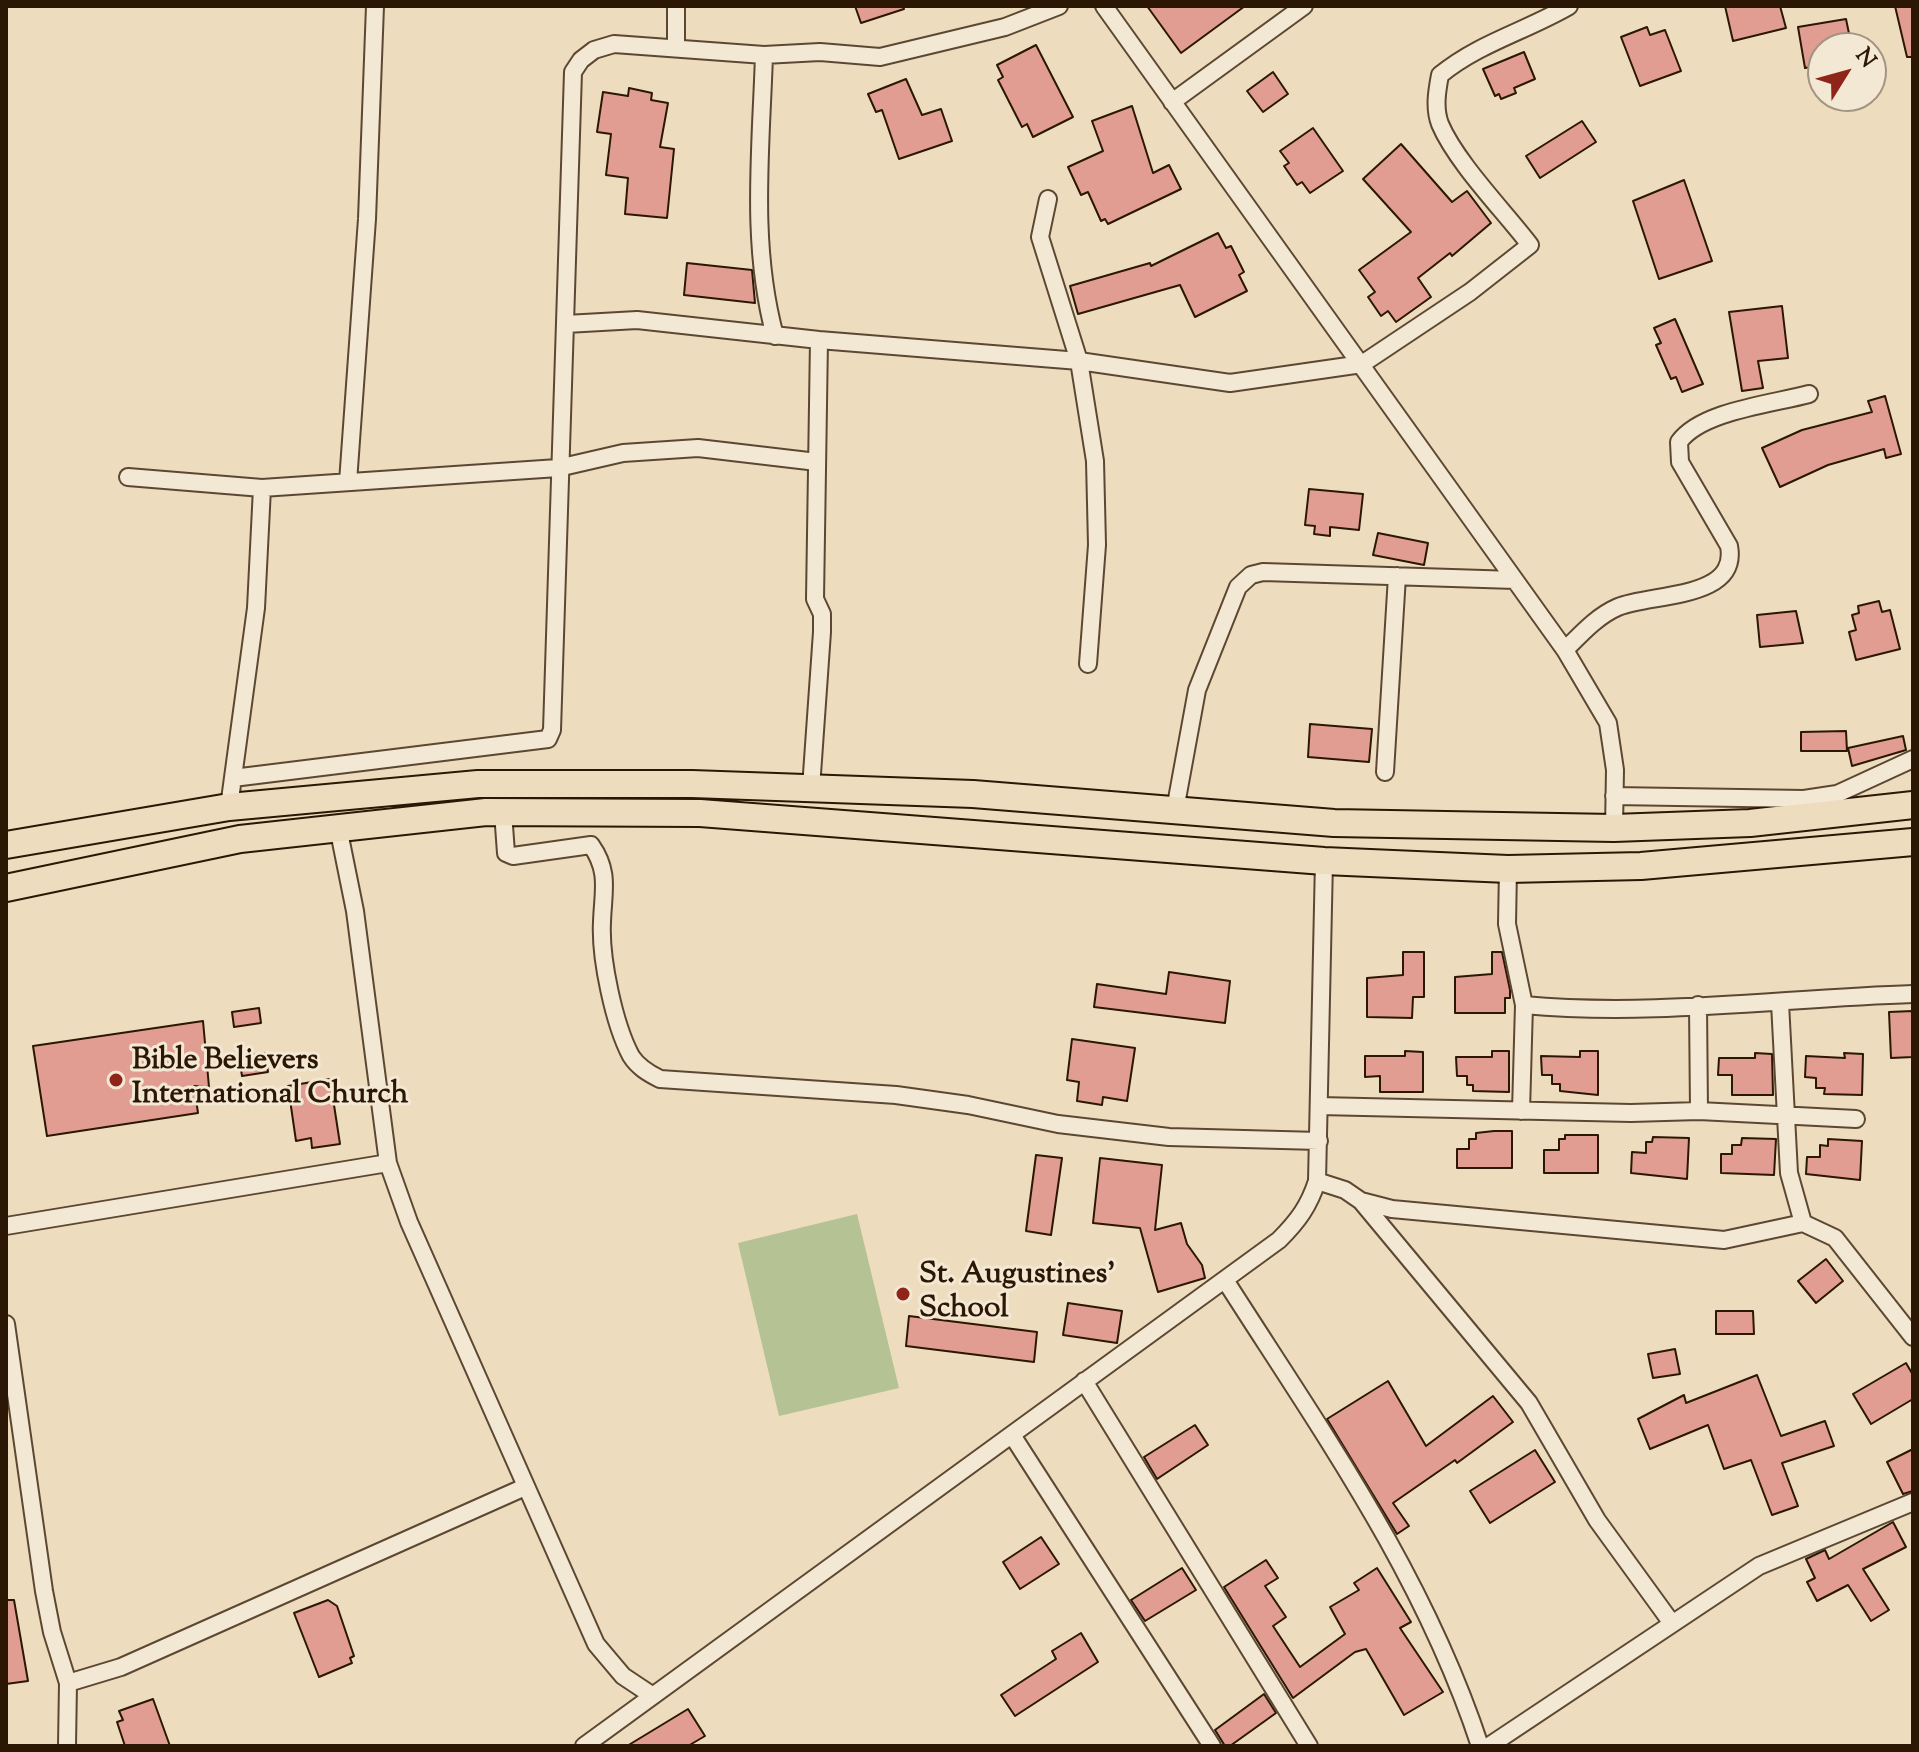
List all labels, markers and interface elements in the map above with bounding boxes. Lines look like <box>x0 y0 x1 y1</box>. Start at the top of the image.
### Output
north arrow <box>1807 32 1887 112</box>
text: N <box>1847 42 1883 75</box>
place label: Bible Believers International Church <box>132 1045 408 1116</box>
marker: Bible Believers International Church <box>107 1071 125 1089</box>
place label: St. Augustines' School <box>919 1259 1115 1330</box>
marker: St. Augustines' School <box>894 1285 912 1303</box>

